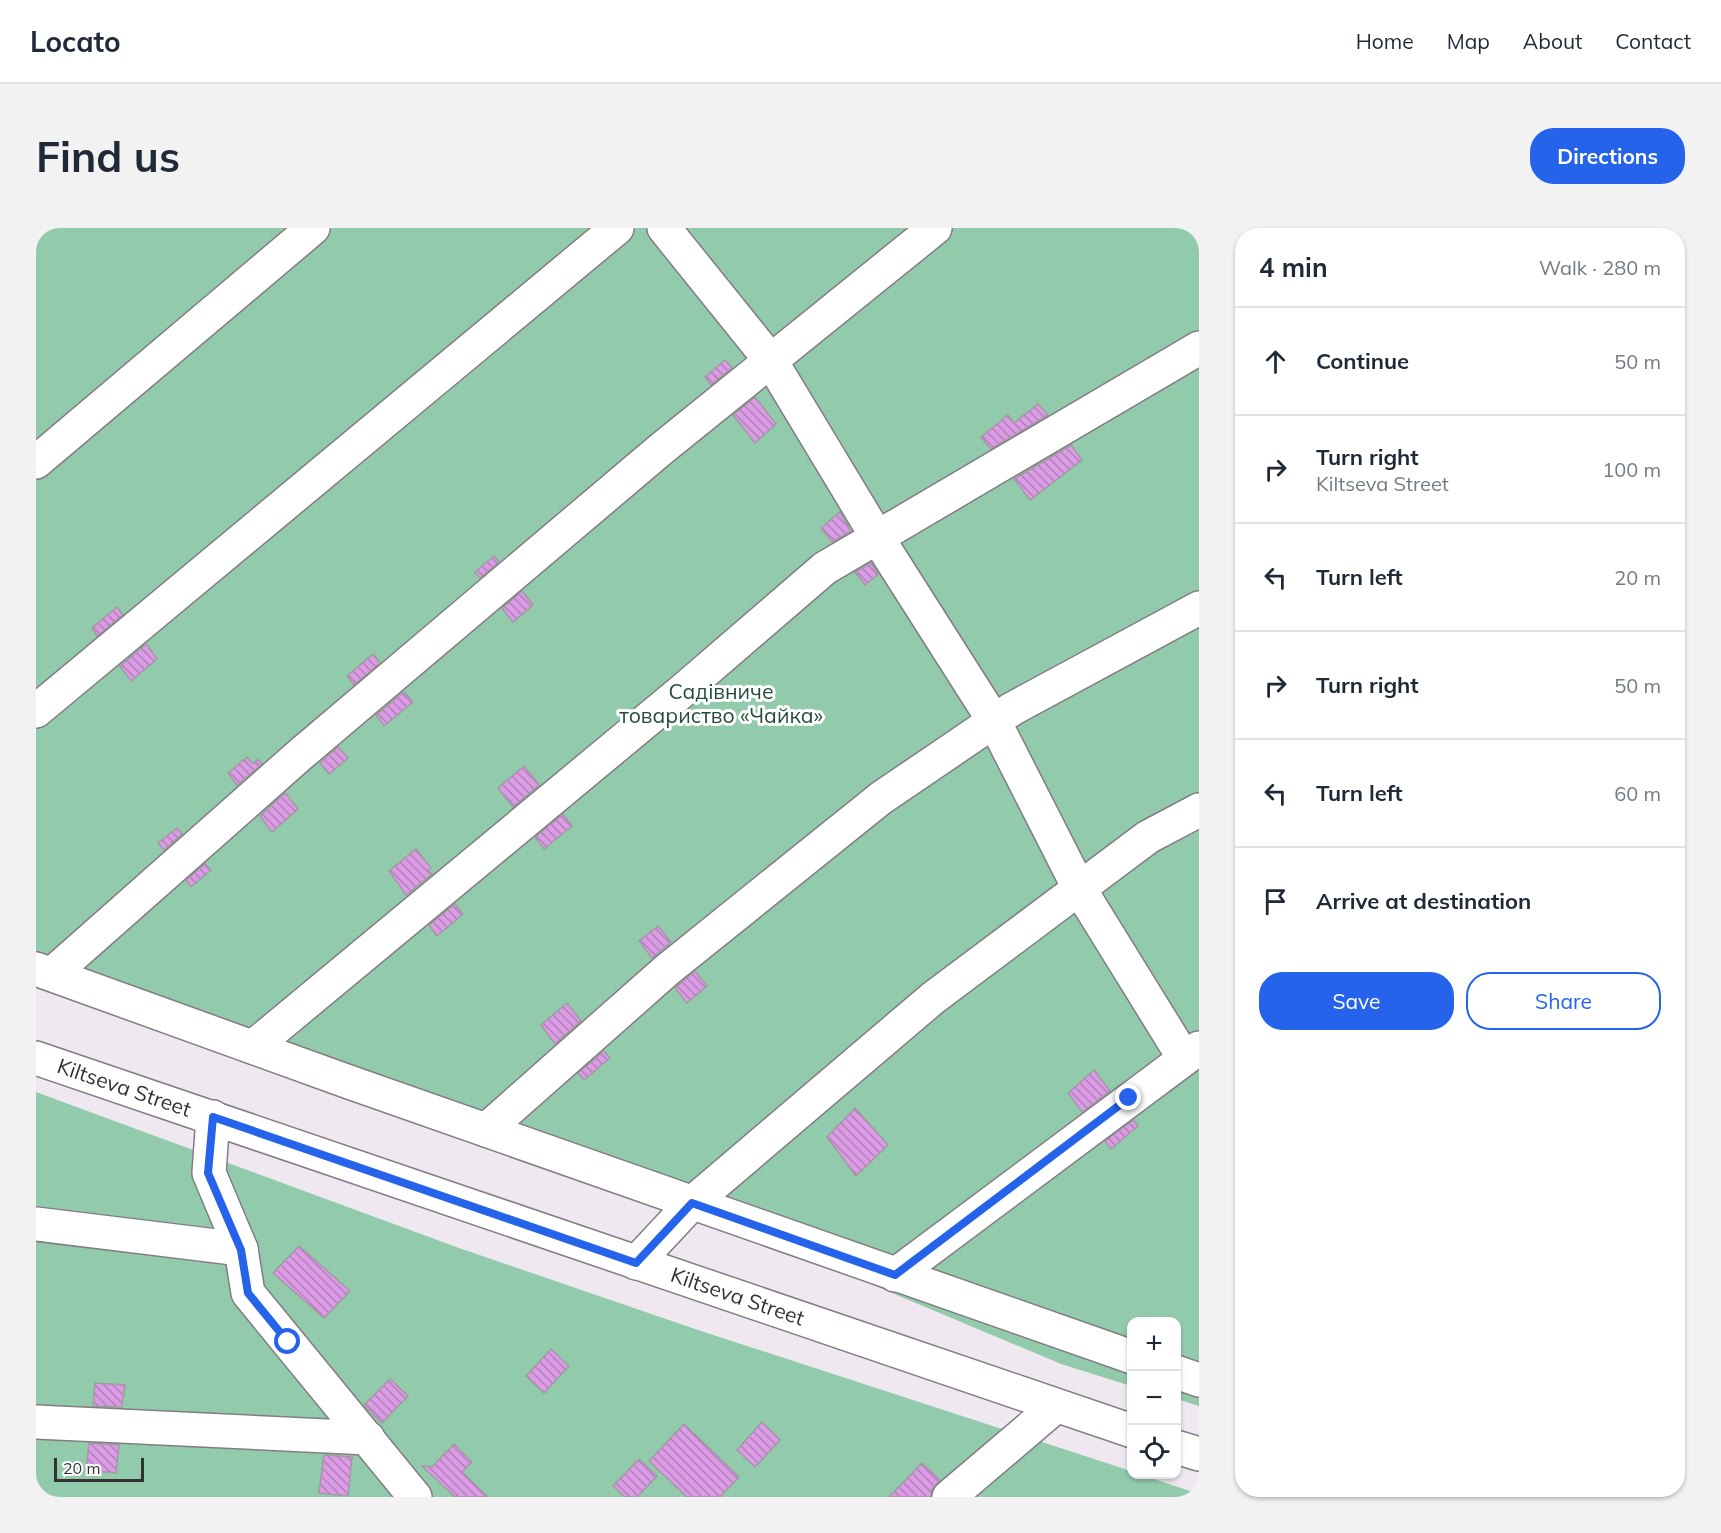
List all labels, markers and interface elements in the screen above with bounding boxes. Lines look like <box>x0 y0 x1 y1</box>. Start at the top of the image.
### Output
text: Locato <box>30 24 121 59</box>
text: Home <box>1356 28 1414 54</box>
text: Map <box>1447 28 1490 54</box>
text: About <box>1523 28 1582 54</box>
text: Contact <box>1615 28 1691 54</box>
button: Directions <box>1530 128 1685 184</box>
text: Find us <box>36 130 180 183</box>
text: 4 min <box>1259 251 1328 284</box>
text: Walk · 280 m <box>1539 255 1661 280</box>
icon: ahead <box>1259 345 1292 378</box>
text: Continue <box>1316 347 1409 375</box>
text: 50 m <box>1614 349 1661 374</box>
text: Turn right <box>1316 443 1419 471</box>
icon: right <box>1259 453 1292 486</box>
text: 100 m <box>1602 457 1661 482</box>
text: Kiltseva Street <box>1316 471 1449 496</box>
icon: left <box>1259 561 1292 594</box>
text: Turn left <box>1316 563 1403 591</box>
text: 20 m <box>1614 565 1661 590</box>
icon: right <box>1259 669 1292 702</box>
text: Turn right <box>1316 671 1419 699</box>
text: 50 m <box>1614 673 1661 698</box>
park label: Садівниче товариство «Чайка» <box>619 678 823 728</box>
icon: left <box>1259 777 1292 810</box>
text: Turn left <box>1316 779 1403 807</box>
text: 60 m <box>1614 781 1661 806</box>
icon: arrive <box>1259 885 1292 918</box>
text: Arrive at destination <box>1316 887 1531 915</box>
button: Save <box>1259 972 1454 1030</box>
button: Share <box>1466 972 1661 1030</box>
street label: Kiltseva Street <box>54 1052 195 1122</box>
route end <box>1115 1084 1141 1110</box>
street label: Kiltseva Street <box>668 1261 808 1331</box>
map controls <box>1127 1317 1181 1479</box>
button: + <box>1127 1317 1181 1371</box>
route start <box>274 1328 300 1354</box>
button: − <box>1127 1371 1181 1425</box>
button: locate <box>1127 1425 1181 1479</box>
scale bar <box>54 1455 144 1482</box>
text: 20 m <box>63 1458 100 1478</box>

